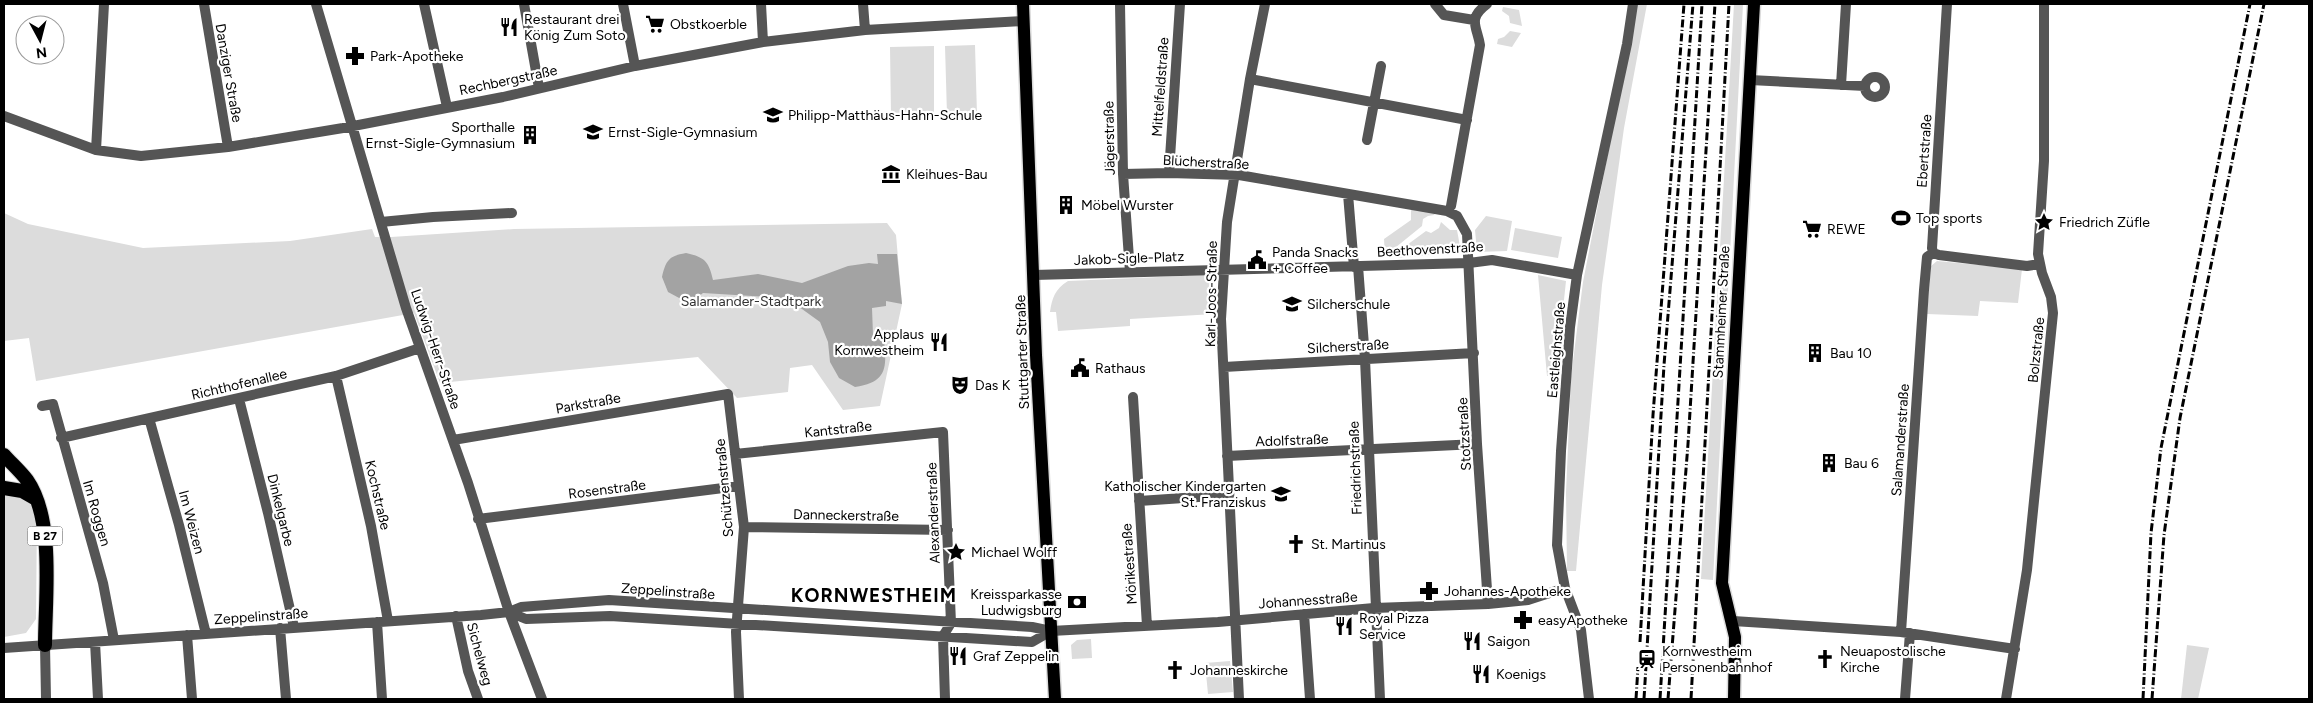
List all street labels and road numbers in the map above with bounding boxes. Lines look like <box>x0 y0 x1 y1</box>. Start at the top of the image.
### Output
street label: Danziger Straße <box>211 22 246 124</box>
street label: Mittelfeldstraße <box>1149 36 1172 137</box>
street label: Rechbergstraße <box>458 62 559 99</box>
street label: Jägerstraße <box>1100 100 1119 175</box>
street label: Ebertstraße <box>1913 113 1936 188</box>
street label: Blücherstraße <box>1162 152 1250 173</box>
street label: Beethovenstraße <box>1376 238 1484 261</box>
street label: Karl-Joos-Straße <box>1202 240 1221 347</box>
street label: Stammheimer Straße <box>1710 245 1733 379</box>
street label: Jakob-Sigle-Platz <box>1074 248 1185 269</box>
street label: Ludwig-Herr-Straße <box>407 287 464 412</box>
street label: Stuttgarter Straße <box>1012 294 1033 410</box>
street label: Eastleighstraße <box>1544 301 1569 399</box>
street label: Bolzstraße <box>2025 316 2048 384</box>
street label: Silcherstraße <box>1307 336 1390 357</box>
street label: Richthofenallee <box>190 365 289 404</box>
street label: Salamanderstraße <box>1888 383 1913 497</box>
street label: Parkstraße <box>554 389 622 418</box>
street label: Stotzstraße <box>1454 397 1475 471</box>
street label: Kantstraße <box>803 417 873 441</box>
street label: Friedrichstraße <box>1345 420 1366 515</box>
street label: Adolfstraße <box>1255 431 1329 450</box>
street label: Schützenstraße <box>712 438 737 538</box>
street label: Kochstraße <box>361 459 394 532</box>
street label: Alexanderstraße <box>923 462 944 564</box>
street label: Dinkelgarbe <box>263 472 298 548</box>
street label: Rosenstraße <box>567 476 647 503</box>
street label: Im Roggen <box>79 478 114 548</box>
street label: Im Weizen <box>175 488 208 556</box>
street label: Danneckerstraße <box>793 506 899 525</box>
street label: Mörikestraße <box>1118 522 1141 605</box>
road number: B 27 <box>28 526 62 546</box>
street label: Zeppelinstraße <box>620 580 716 603</box>
street label: Johannesstraße <box>1258 589 1359 612</box>
street label: Zeppelinstraße <box>213 605 309 628</box>
street label: Sichelweg <box>463 621 496 688</box>

